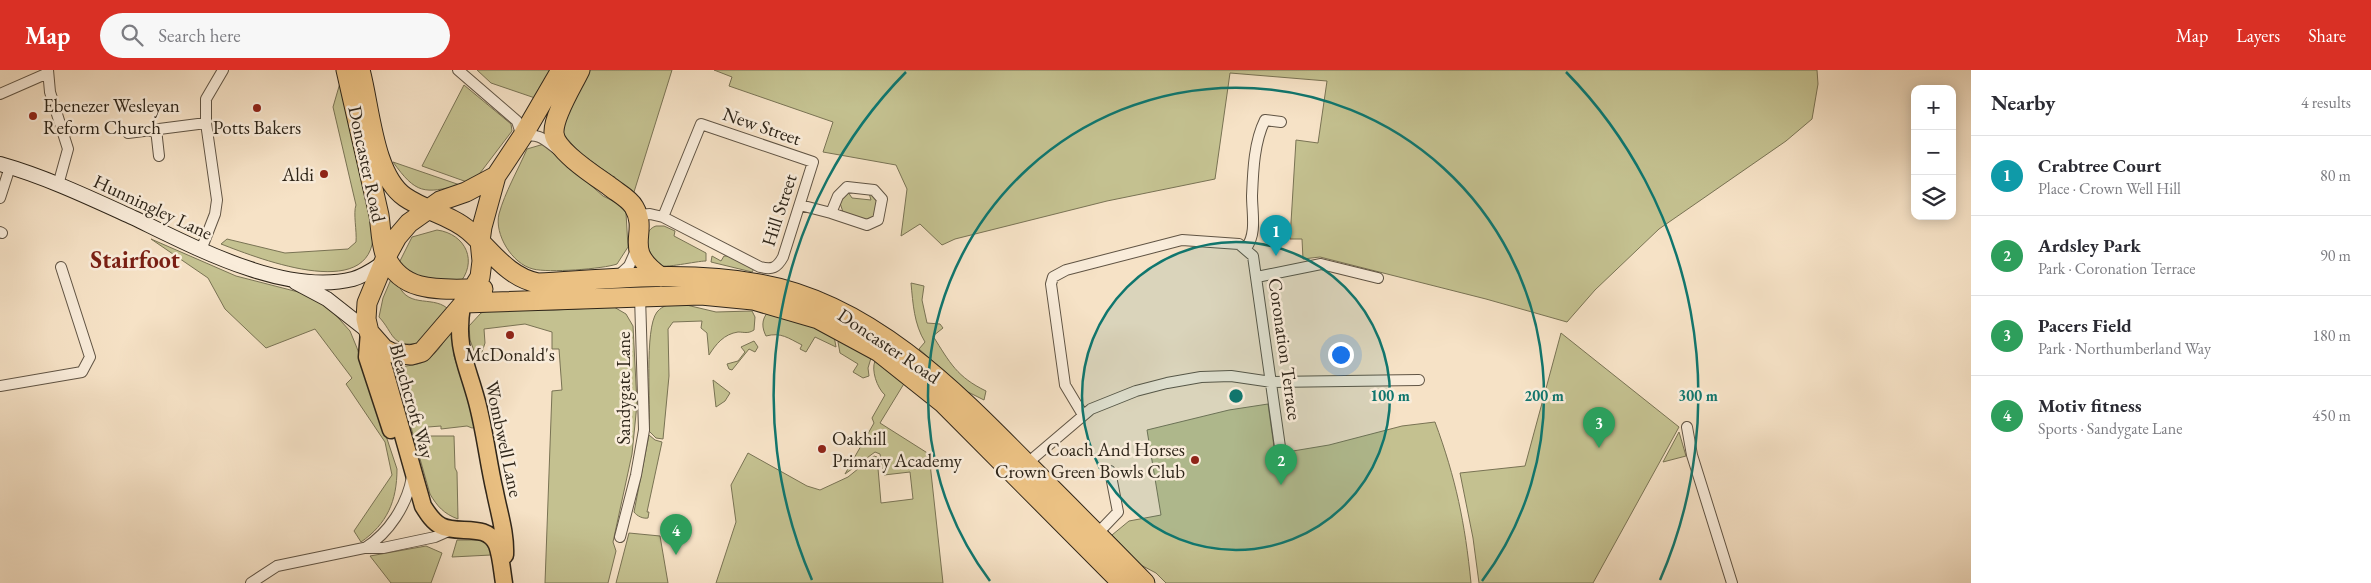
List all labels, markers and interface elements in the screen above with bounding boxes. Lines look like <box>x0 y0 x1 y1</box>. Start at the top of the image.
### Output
search box <box>100 13 450 58</box>
text: Map <box>25 20 70 51</box>
icon: search <box>118 21 146 49</box>
text: Search here <box>158 23 241 48</box>
text: Map <box>2176 24 2208 47</box>
text: Layers <box>2236 24 2280 47</box>
text: Share <box>2308 24 2346 47</box>
map controls <box>1911 85 1956 220</box>
button: + <box>1911 85 1956 130</box>
text: Nearby <box>1991 89 2055 116</box>
text: 4 results <box>2301 92 2351 113</box>
place label: Ebenezer Wesleyan Reform Church <box>43 93 180 140</box>
street label: New Street <box>720 101 804 151</box>
marker: Potts Bakers <box>251 102 263 114</box>
street label: Doncaster Road <box>342 104 392 225</box>
marker: Ebenezer Wesleyan Reform Church <box>27 110 39 122</box>
place label: Potts Bakers <box>213 115 301 140</box>
button: − <box>1911 130 1956 175</box>
text: Crabtree Court <box>2038 153 2161 178</box>
place label: Aldi <box>281 162 314 187</box>
text: 1 <box>2003 165 2011 186</box>
text: 80 m <box>2320 165 2351 186</box>
street label: Hunningley Lane <box>89 168 217 246</box>
marker: Aldi <box>318 168 330 180</box>
street label: Hill Street <box>756 171 802 249</box>
button: layers <box>1911 175 1956 220</box>
text: Place · Crown Well Hill <box>2038 178 2181 199</box>
pin: 1 <box>1260 215 1292 256</box>
text: Ardsley Park <box>2038 233 2141 258</box>
district label: Stairfoot <box>90 244 180 275</box>
text: 2 <box>2003 245 2011 266</box>
text: 90 m <box>2320 245 2351 266</box>
text: Park · Coronation Terrace <box>2038 258 2196 279</box>
street label: Coronation Terrace <box>1263 276 1307 422</box>
street label: Doncaster Road <box>833 303 945 390</box>
text: Pacers Field <box>2038 313 2132 338</box>
text: 3 <box>2003 325 2011 346</box>
text: 180 m <box>2312 325 2351 346</box>
marker: McDonald's <box>504 329 516 341</box>
street label: Sandygate Lane <box>611 331 636 445</box>
text: Park · Northumberland Way <box>2038 338 2211 359</box>
street label: Bleachcroft Way <box>384 341 441 462</box>
place label: McDonald's <box>465 342 555 367</box>
your location <box>1328 342 1354 368</box>
street label: Wombwell Lane <box>479 379 529 499</box>
text: 100 m <box>1370 386 1410 405</box>
text: 200 m <box>1524 386 1564 405</box>
text: 300 m <box>1678 386 1718 405</box>
centre of rings <box>1227 387 1245 405</box>
text: Motiv fitness <box>2038 393 2142 418</box>
text: 4 <box>2003 405 2011 426</box>
text: 450 m <box>2312 405 2351 426</box>
pin: 3 <box>1583 407 1615 448</box>
text: Sports · Sandygate Lane <box>2038 418 2182 439</box>
place label: Oakhill Primary Academy <box>832 426 963 473</box>
place label: Coach And Horses Crown Green Bowls Club <box>995 437 1185 484</box>
marker: Oakhill Primary Academy <box>816 443 828 455</box>
pin: 2 <box>1265 444 1297 485</box>
marker: Coach And Horses Crown Green Bowls Club <box>1189 454 1201 466</box>
pin: 4 <box>660 514 692 555</box>

